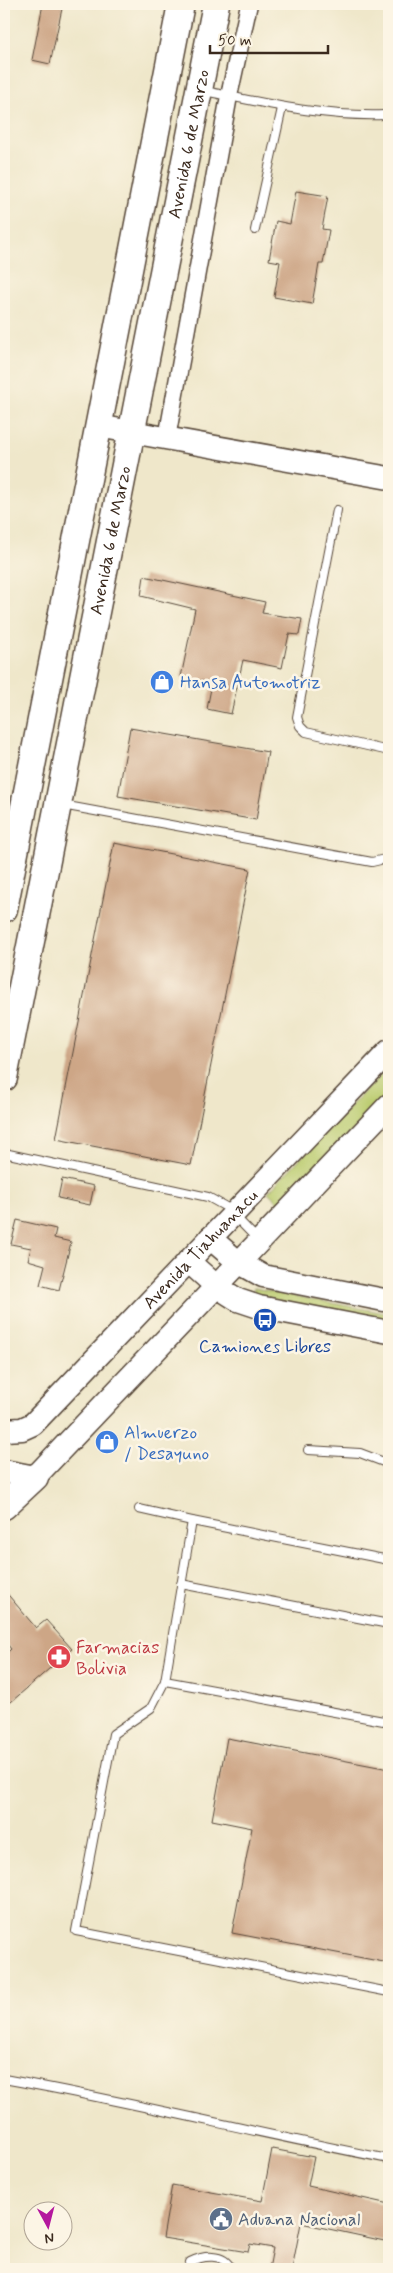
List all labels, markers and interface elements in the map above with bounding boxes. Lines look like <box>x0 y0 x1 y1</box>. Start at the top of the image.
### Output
scale bar <box>210 22 328 54</box>
text: 50 m <box>218 31 252 51</box>
street label: Avenida 6 de Marzo <box>163 68 216 221</box>
street label: Avenida 6 de Marzo <box>85 464 138 617</box>
shop icon: Hansa Automotriz <box>149 669 175 695</box>
place label: Hansa Automotriz <box>180 671 321 695</box>
street label: Avenida Tiahuanacu <box>138 1185 264 1315</box>
bus stop icon: Camiones Libres <box>252 1307 278 1333</box>
place label: Camiones Libres <box>199 1335 331 1359</box>
place label: Almuerzo / Desayuno <box>124 1421 209 1466</box>
shop icon: Almuerzo / Desayuno <box>94 1429 120 1455</box>
place label: Farmacias Bolivia <box>76 1636 159 1681</box>
pharmacy icon: Farmacias Bolivia <box>46 1644 72 1670</box>
north arrow <box>22 2200 72 2250</box>
public building icon: Aduana Nacional <box>208 2206 234 2232</box>
place label: Aduana Nacional <box>238 2208 360 2232</box>
text: N <box>44 2228 55 2247</box>

